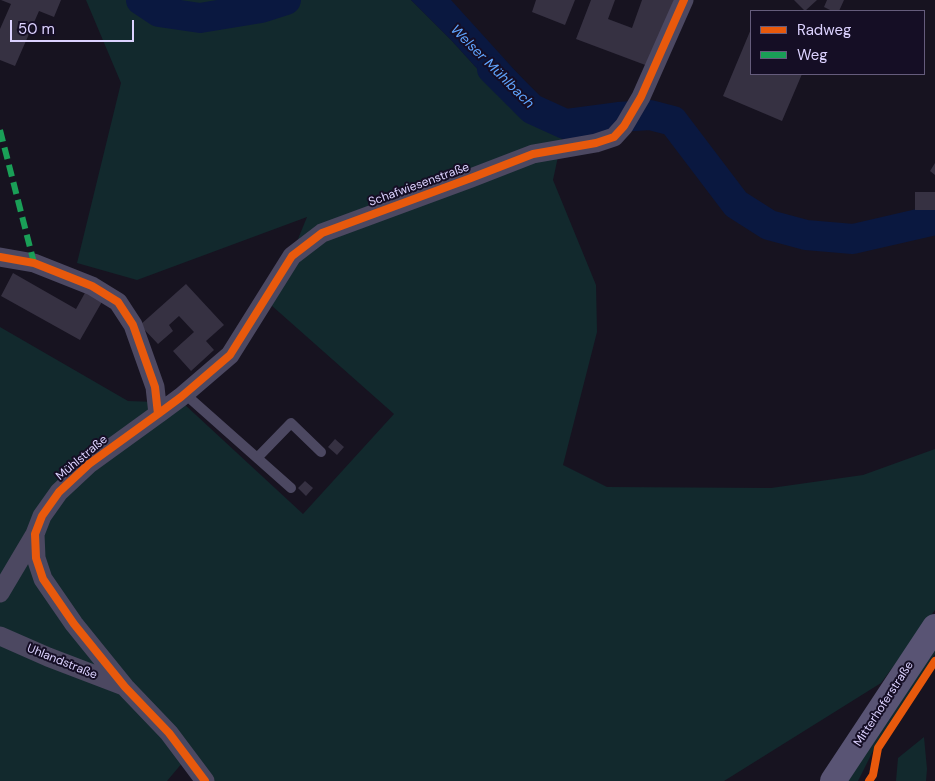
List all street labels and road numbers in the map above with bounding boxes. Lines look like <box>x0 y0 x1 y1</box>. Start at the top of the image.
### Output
street label: Schafwiesenstraße <box>367 160 471 210</box>
street label: Mühlstraße <box>53 432 111 484</box>
street label: Uhlandstraße <box>25 641 99 683</box>
street label: Mitterhoferstraße <box>851 659 917 749</box>

